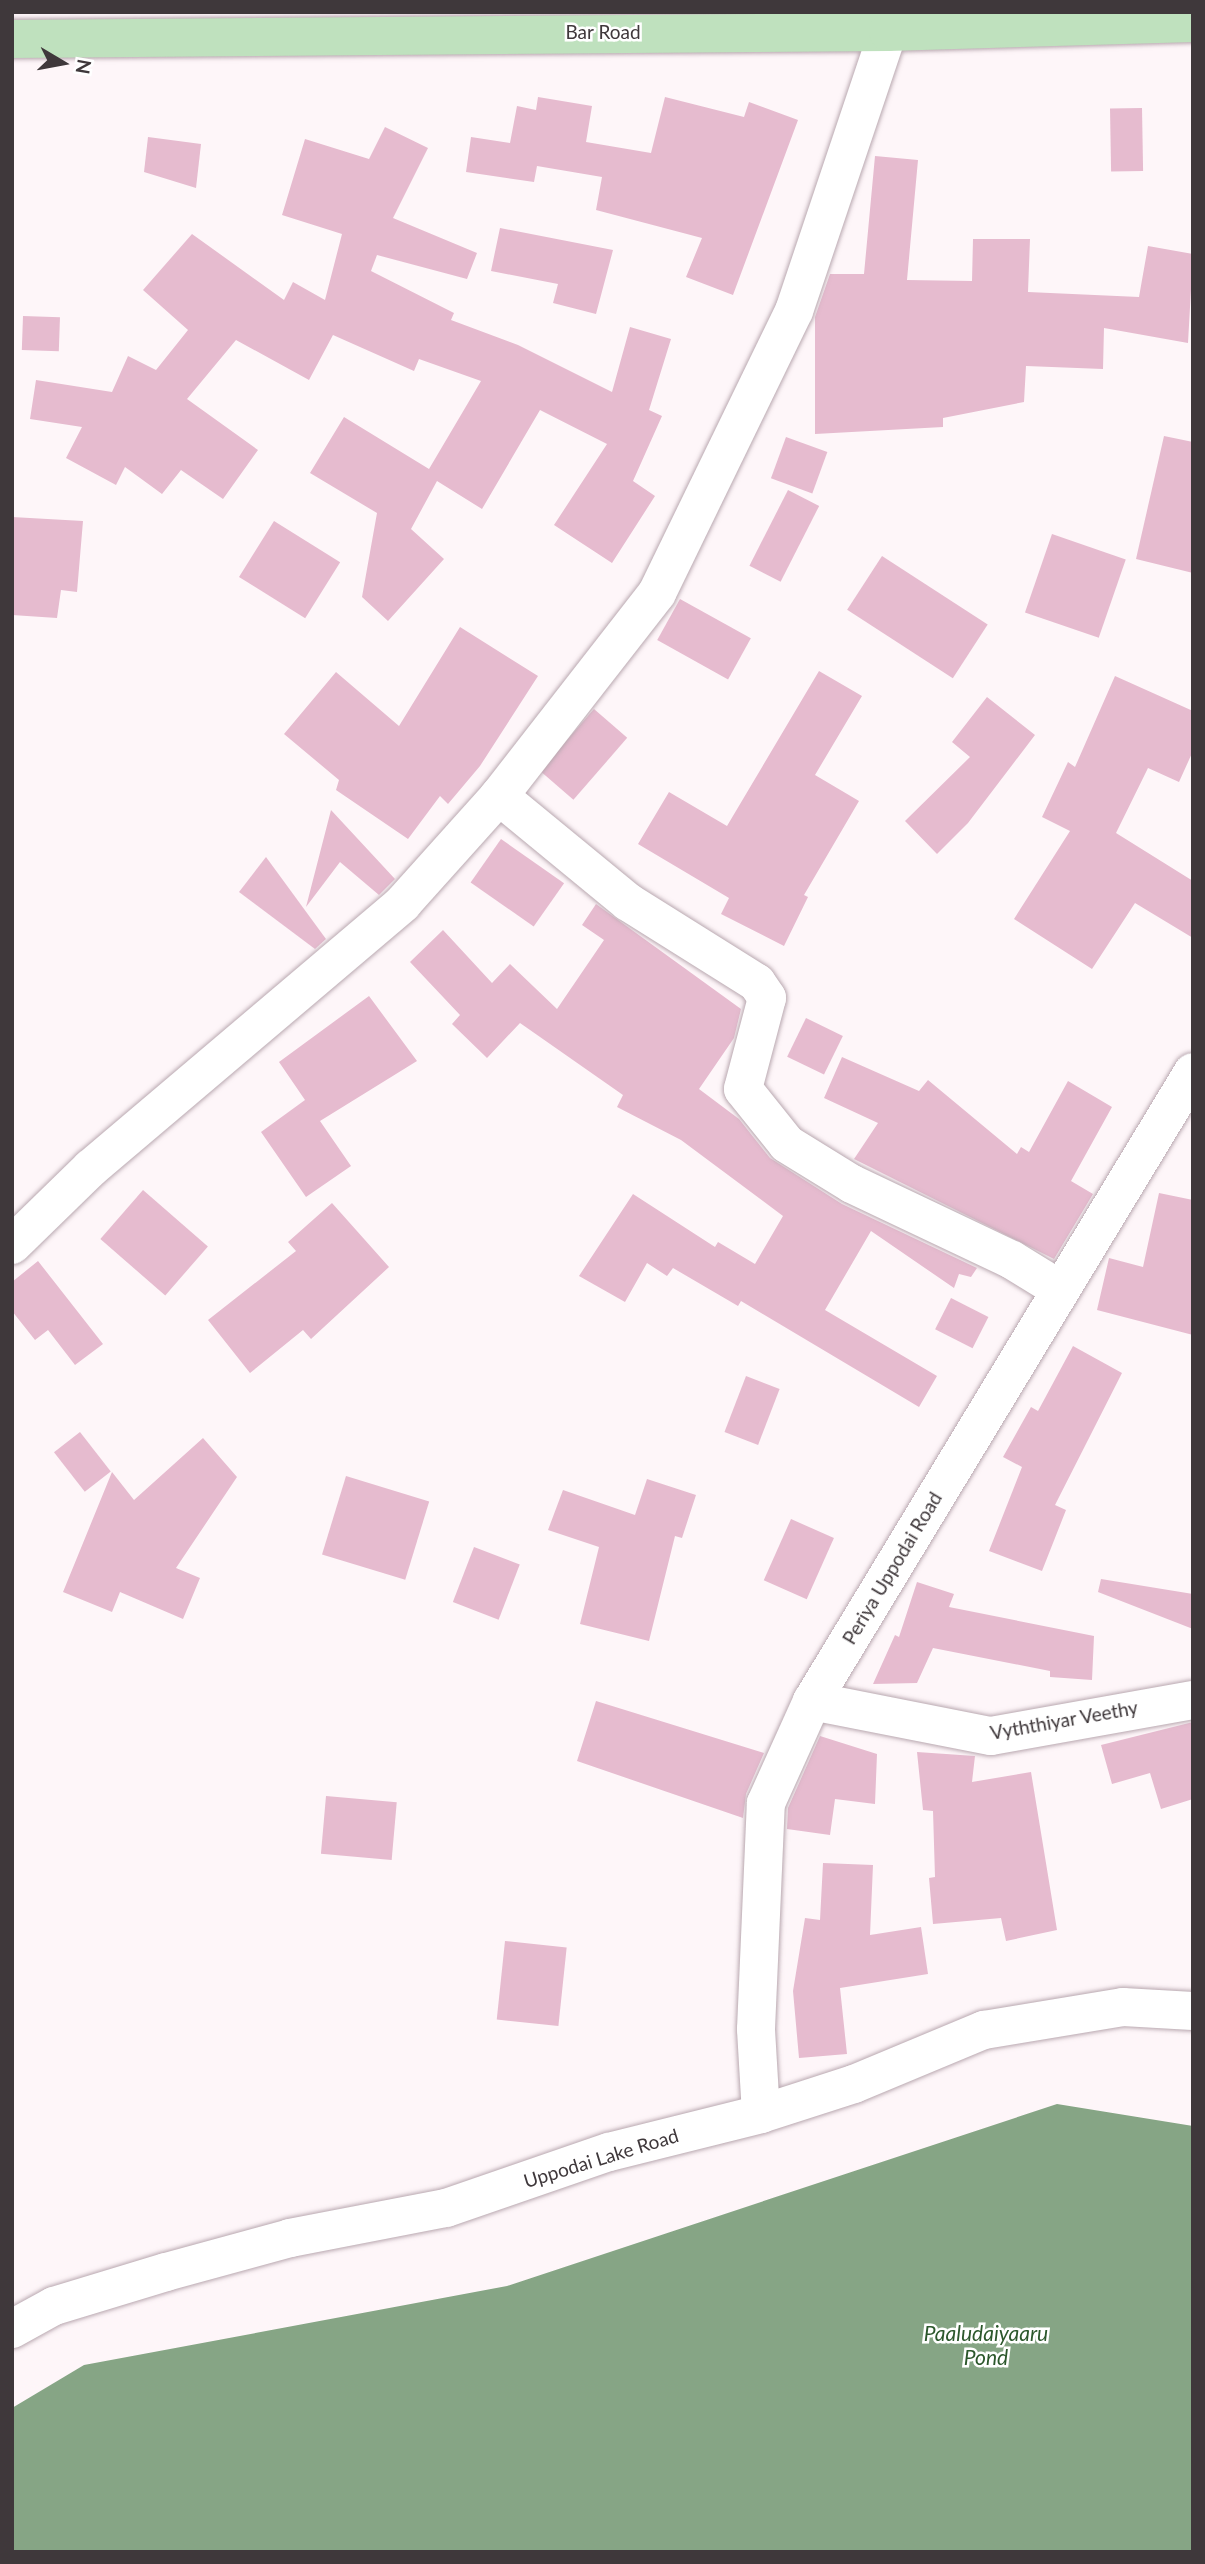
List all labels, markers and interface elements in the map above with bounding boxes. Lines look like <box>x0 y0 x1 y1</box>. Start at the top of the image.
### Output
street label: Bar Road <box>565 21 641 43</box>
north arrow <box>28 28 98 98</box>
text: N <box>72 58 97 76</box>
street label: Periya Uppodai Road <box>837 1488 947 1648</box>
street label: Vyththiyar Veethy <box>988 1696 1140 1744</box>
street label: Uppodai Lake Road <box>521 2124 681 2192</box>
water label: Paaludaiyaaru Pond <box>924 2320 1048 2370</box>

